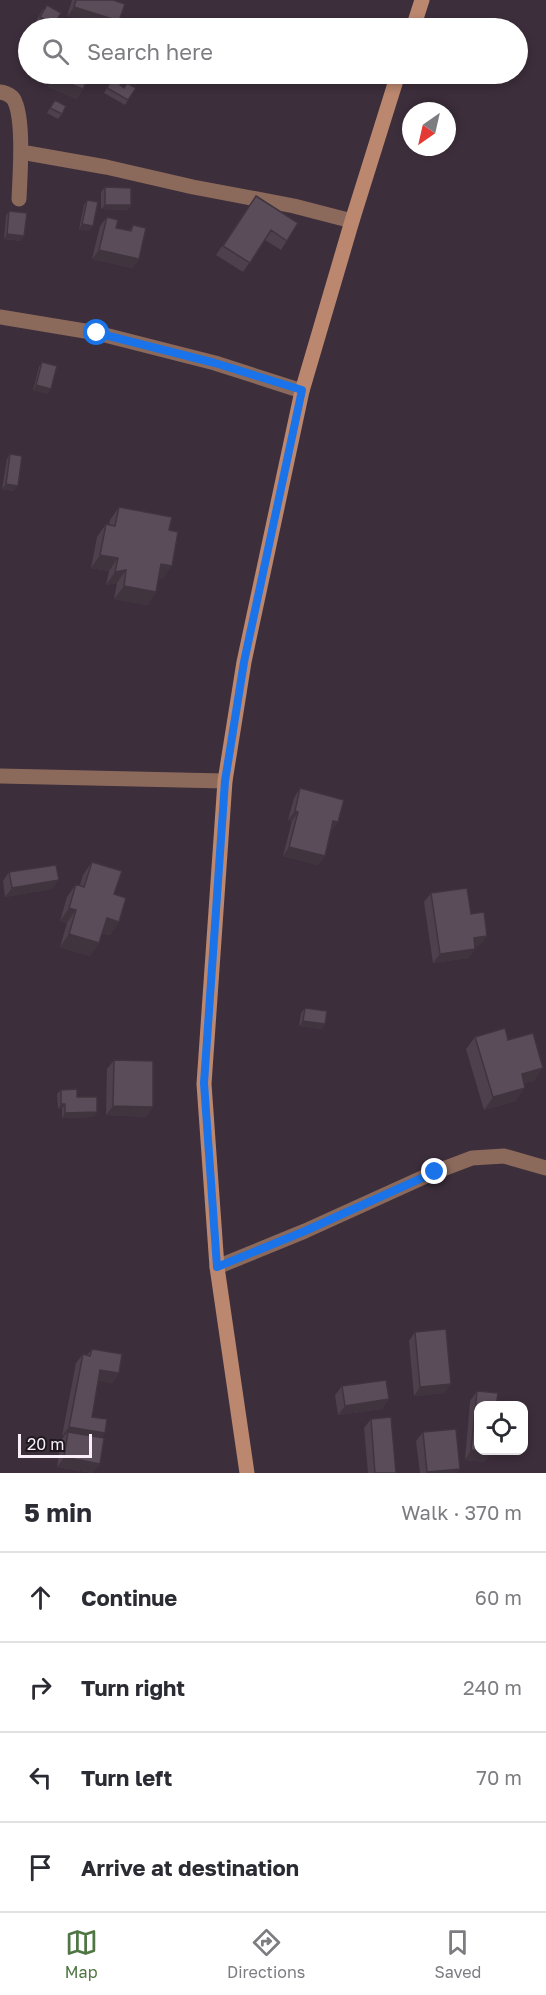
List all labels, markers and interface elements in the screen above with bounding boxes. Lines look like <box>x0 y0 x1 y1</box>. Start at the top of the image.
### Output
search box <box>18 18 528 84</box>
icon: search <box>39 35 72 68</box>
text: Search here <box>87 38 213 65</box>
north arrow <box>402 102 456 156</box>
route start <box>83 319 109 345</box>
route end <box>421 1158 447 1184</box>
map controls <box>474 1401 528 1455</box>
button: locate <box>474 1401 528 1455</box>
scale bar <box>18 1431 92 1458</box>
text: 20 m <box>27 1434 64 1454</box>
text: 5 min <box>24 1497 92 1528</box>
text: Walk · 370 m <box>401 1500 522 1524</box>
icon: ahead <box>24 1581 57 1614</box>
text: Continue <box>81 1584 177 1611</box>
text: 60 m <box>475 1585 522 1609</box>
icon: right <box>24 1671 57 1704</box>
text: Turn right <box>81 1674 185 1701</box>
text: 240 m <box>463 1675 522 1699</box>
icon: left <box>24 1761 57 1794</box>
text: Turn left <box>81 1764 172 1791</box>
text: 70 m <box>476 1765 522 1789</box>
icon: arrive <box>24 1851 57 1884</box>
text: Arrive at destination <box>81 1854 299 1881</box>
tab: Map <box>65 1926 98 1982</box>
tab: Directions <box>227 1926 305 1982</box>
tab: Saved <box>435 1926 481 1982</box>

